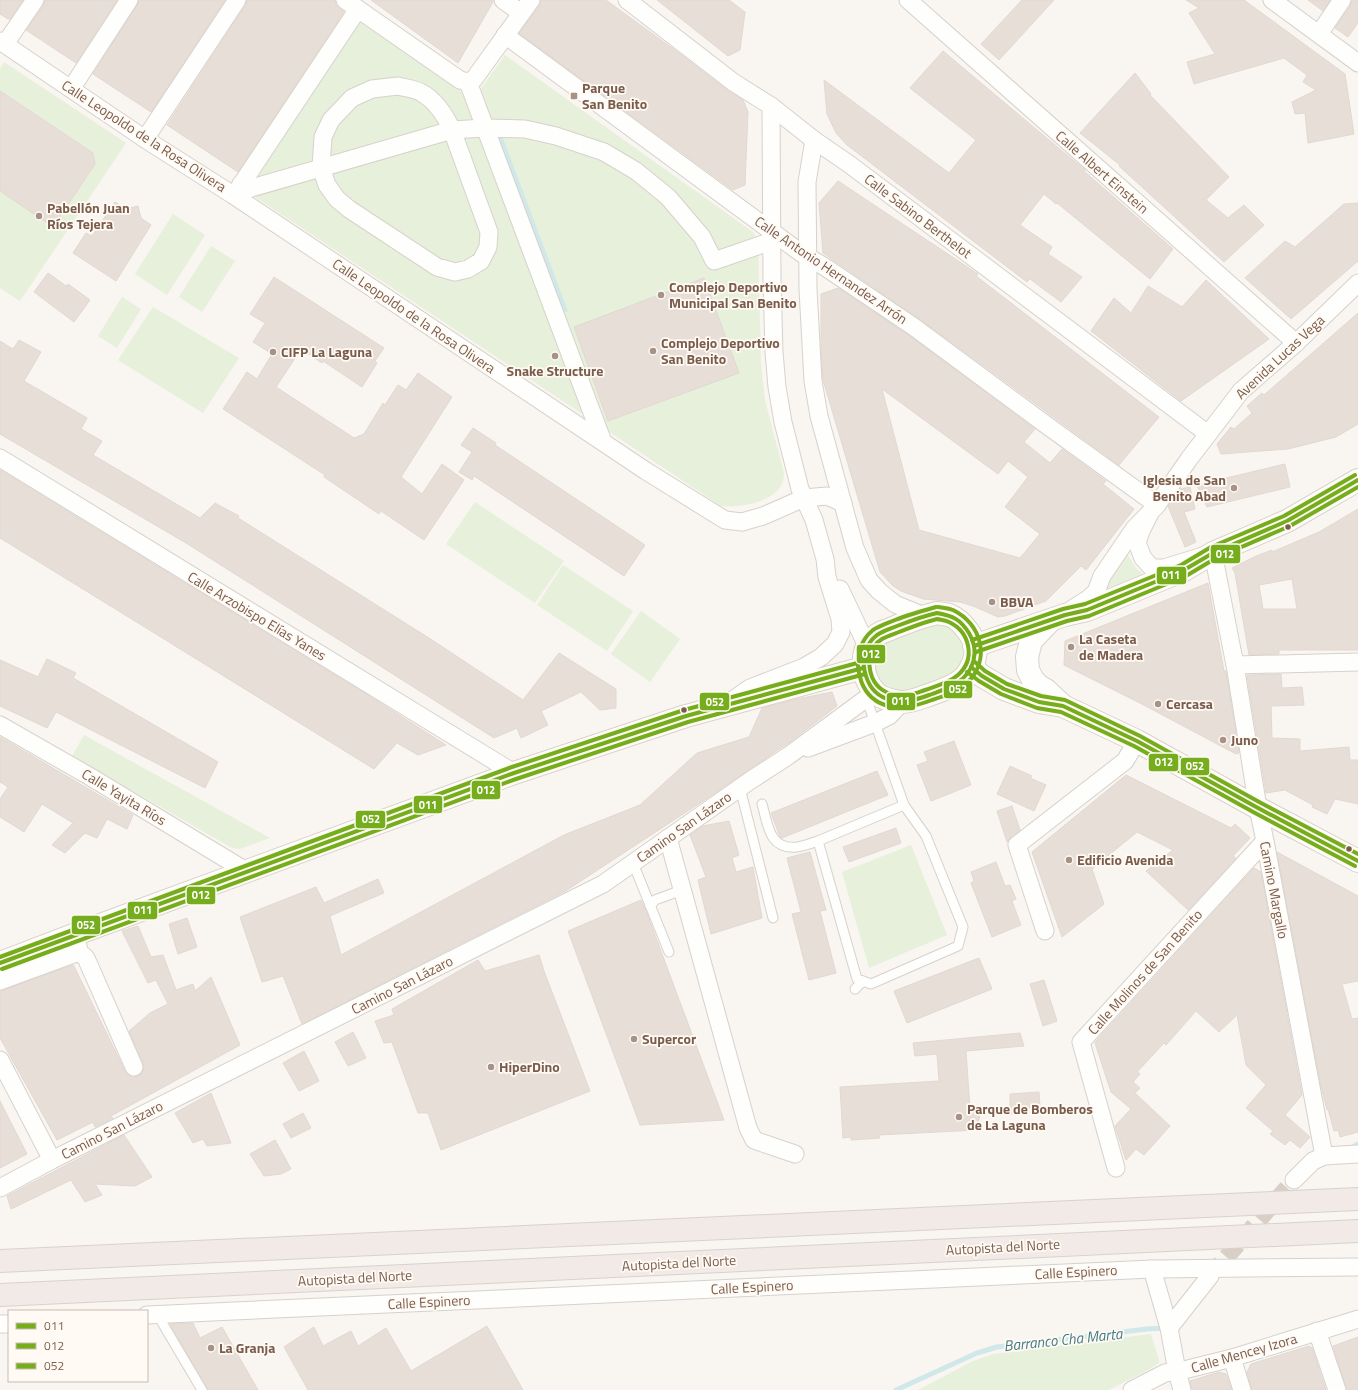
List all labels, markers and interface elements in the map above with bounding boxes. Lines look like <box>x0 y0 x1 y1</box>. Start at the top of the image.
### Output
street label: Calle Leopoldo de la Rosa Olivera <box>58 74 231 197</box>
place label: Parque San Benito <box>582 77 647 114</box>
marker: Parque San Benito <box>569 91 579 101</box>
street label: Calle Albert Einstein <box>1051 125 1154 218</box>
street label: Calle Sabino Berthelot <box>860 168 977 263</box>
place label: Pabellón Juan Ríos Tejera <box>47 197 130 234</box>
street label: Calle Antonio Hernandez Arrón <box>751 210 912 329</box>
marker: Pabellón Juan Ríos Tejera <box>34 211 44 221</box>
street label: Calle Leopoldo de la Rosa Olivera <box>329 253 500 378</box>
place label: Complejo Deportivo Municipal San Benito <box>669 276 797 313</box>
marker: Complejo Deportivo Municipal San Benito <box>656 290 666 300</box>
street label: Avenida Lucas Vega <box>1230 310 1329 404</box>
place label: Complejo Deportivo San Benito <box>661 332 780 369</box>
place label: CIFP La Laguna <box>281 341 372 362</box>
marker: Complejo Deportivo San Benito <box>648 346 658 356</box>
marker: CIFP La Laguna <box>268 347 278 357</box>
marker: Snake Structure <box>550 351 560 361</box>
place label: Snake Structure <box>507 360 603 381</box>
place label: Iglesia de San Benito Abad <box>1143 469 1226 506</box>
marker: Iglesia de San Benito Abad <box>1229 483 1239 493</box>
unlabelled marker <box>1283 522 1293 532</box>
line badge: 012 <box>1210 544 1241 564</box>
text: 012 <box>1216 546 1234 562</box>
street label: Calle Arzobispo Elías Yanes <box>184 566 331 665</box>
line badge: 011 <box>1156 566 1187 585</box>
text: 011 <box>1162 567 1180 583</box>
place label: BBVA <box>1000 591 1034 612</box>
marker: BBVA <box>987 597 997 607</box>
place label: La Caseta de Madera <box>1079 628 1143 665</box>
marker: La Caseta de Madera <box>1066 642 1076 652</box>
line badge: 012 <box>856 644 886 664</box>
text: 012 <box>862 646 880 662</box>
line badge: 052 <box>943 680 973 699</box>
text: 052 <box>949 681 967 697</box>
line badge: 052 <box>699 692 730 711</box>
line badge: 011 <box>886 692 916 711</box>
text: 011 <box>892 693 910 709</box>
place label: Cercasa <box>1166 693 1213 714</box>
text: 052 <box>706 694 724 710</box>
marker: Cercasa <box>1153 699 1163 709</box>
unlabelled marker <box>679 705 689 715</box>
place label: Juno <box>1231 729 1258 750</box>
marker: Juno <box>1218 735 1228 745</box>
line badge: 012 <box>1148 753 1179 772</box>
text: 012 <box>1155 754 1173 770</box>
line badge: 052 <box>1180 757 1210 776</box>
text: 052 <box>1186 758 1204 774</box>
street label: Calle Yayita Ríos <box>78 763 170 830</box>
line badge: 012 <box>471 780 501 800</box>
text: 012 <box>477 782 495 798</box>
street label: Camino San Lázaro <box>632 786 736 867</box>
line badge: 011 <box>413 795 443 814</box>
text: 011 <box>419 797 437 813</box>
line badge: 052 <box>355 810 386 829</box>
text: 052 <box>362 811 380 827</box>
street label: Camino Margallo <box>1255 839 1294 940</box>
unlabelled marker <box>1344 844 1354 854</box>
place label: Edificio Avenida <box>1077 849 1173 870</box>
marker: Edificio Avenida <box>1064 855 1074 865</box>
line badge: 012 <box>186 886 216 905</box>
text: 012 <box>192 887 210 903</box>
line badge: 011 <box>127 901 158 920</box>
text: 011 <box>134 902 152 918</box>
street label: Calle Molinos de San Benito <box>1082 904 1207 1039</box>
line badge: 052 <box>71 915 101 935</box>
text: 052 <box>77 917 95 933</box>
street label: Camino San Lázaro <box>347 950 456 1019</box>
place label: Supercor <box>642 1028 696 1049</box>
marker: Supercor <box>629 1034 639 1044</box>
place label: HiperDino <box>499 1056 560 1077</box>
marker: HiperDino <box>486 1062 496 1072</box>
street label: Camino San Lázaro <box>57 1095 166 1164</box>
place label: Parque de Bomberos de La Laguna <box>967 1098 1093 1135</box>
marker: Parque de Bomberos de La Laguna <box>954 1112 964 1122</box>
street label: Autopista del Norte <box>945 1233 1061 1260</box>
street label: Autopista del Norte <box>621 1249 737 1276</box>
street label: Calle Espinero <box>1034 1259 1118 1284</box>
street label: Autopista del Norte <box>297 1264 413 1291</box>
street label: Calle Espinero <box>710 1274 794 1299</box>
street label: Calle Espinero <box>387 1289 471 1314</box>
legend <box>8 1310 148 1382</box>
text: 011 <box>44 1316 64 1335</box>
water label: Barranco Cha Marta <box>1003 1322 1125 1357</box>
street label: Calle Mencey Izora <box>1188 1327 1299 1378</box>
text: 012 <box>44 1336 64 1355</box>
place label: La Granja <box>219 1337 275 1358</box>
marker: La Granja <box>206 1343 216 1353</box>
text: 052 <box>44 1356 64 1375</box>

